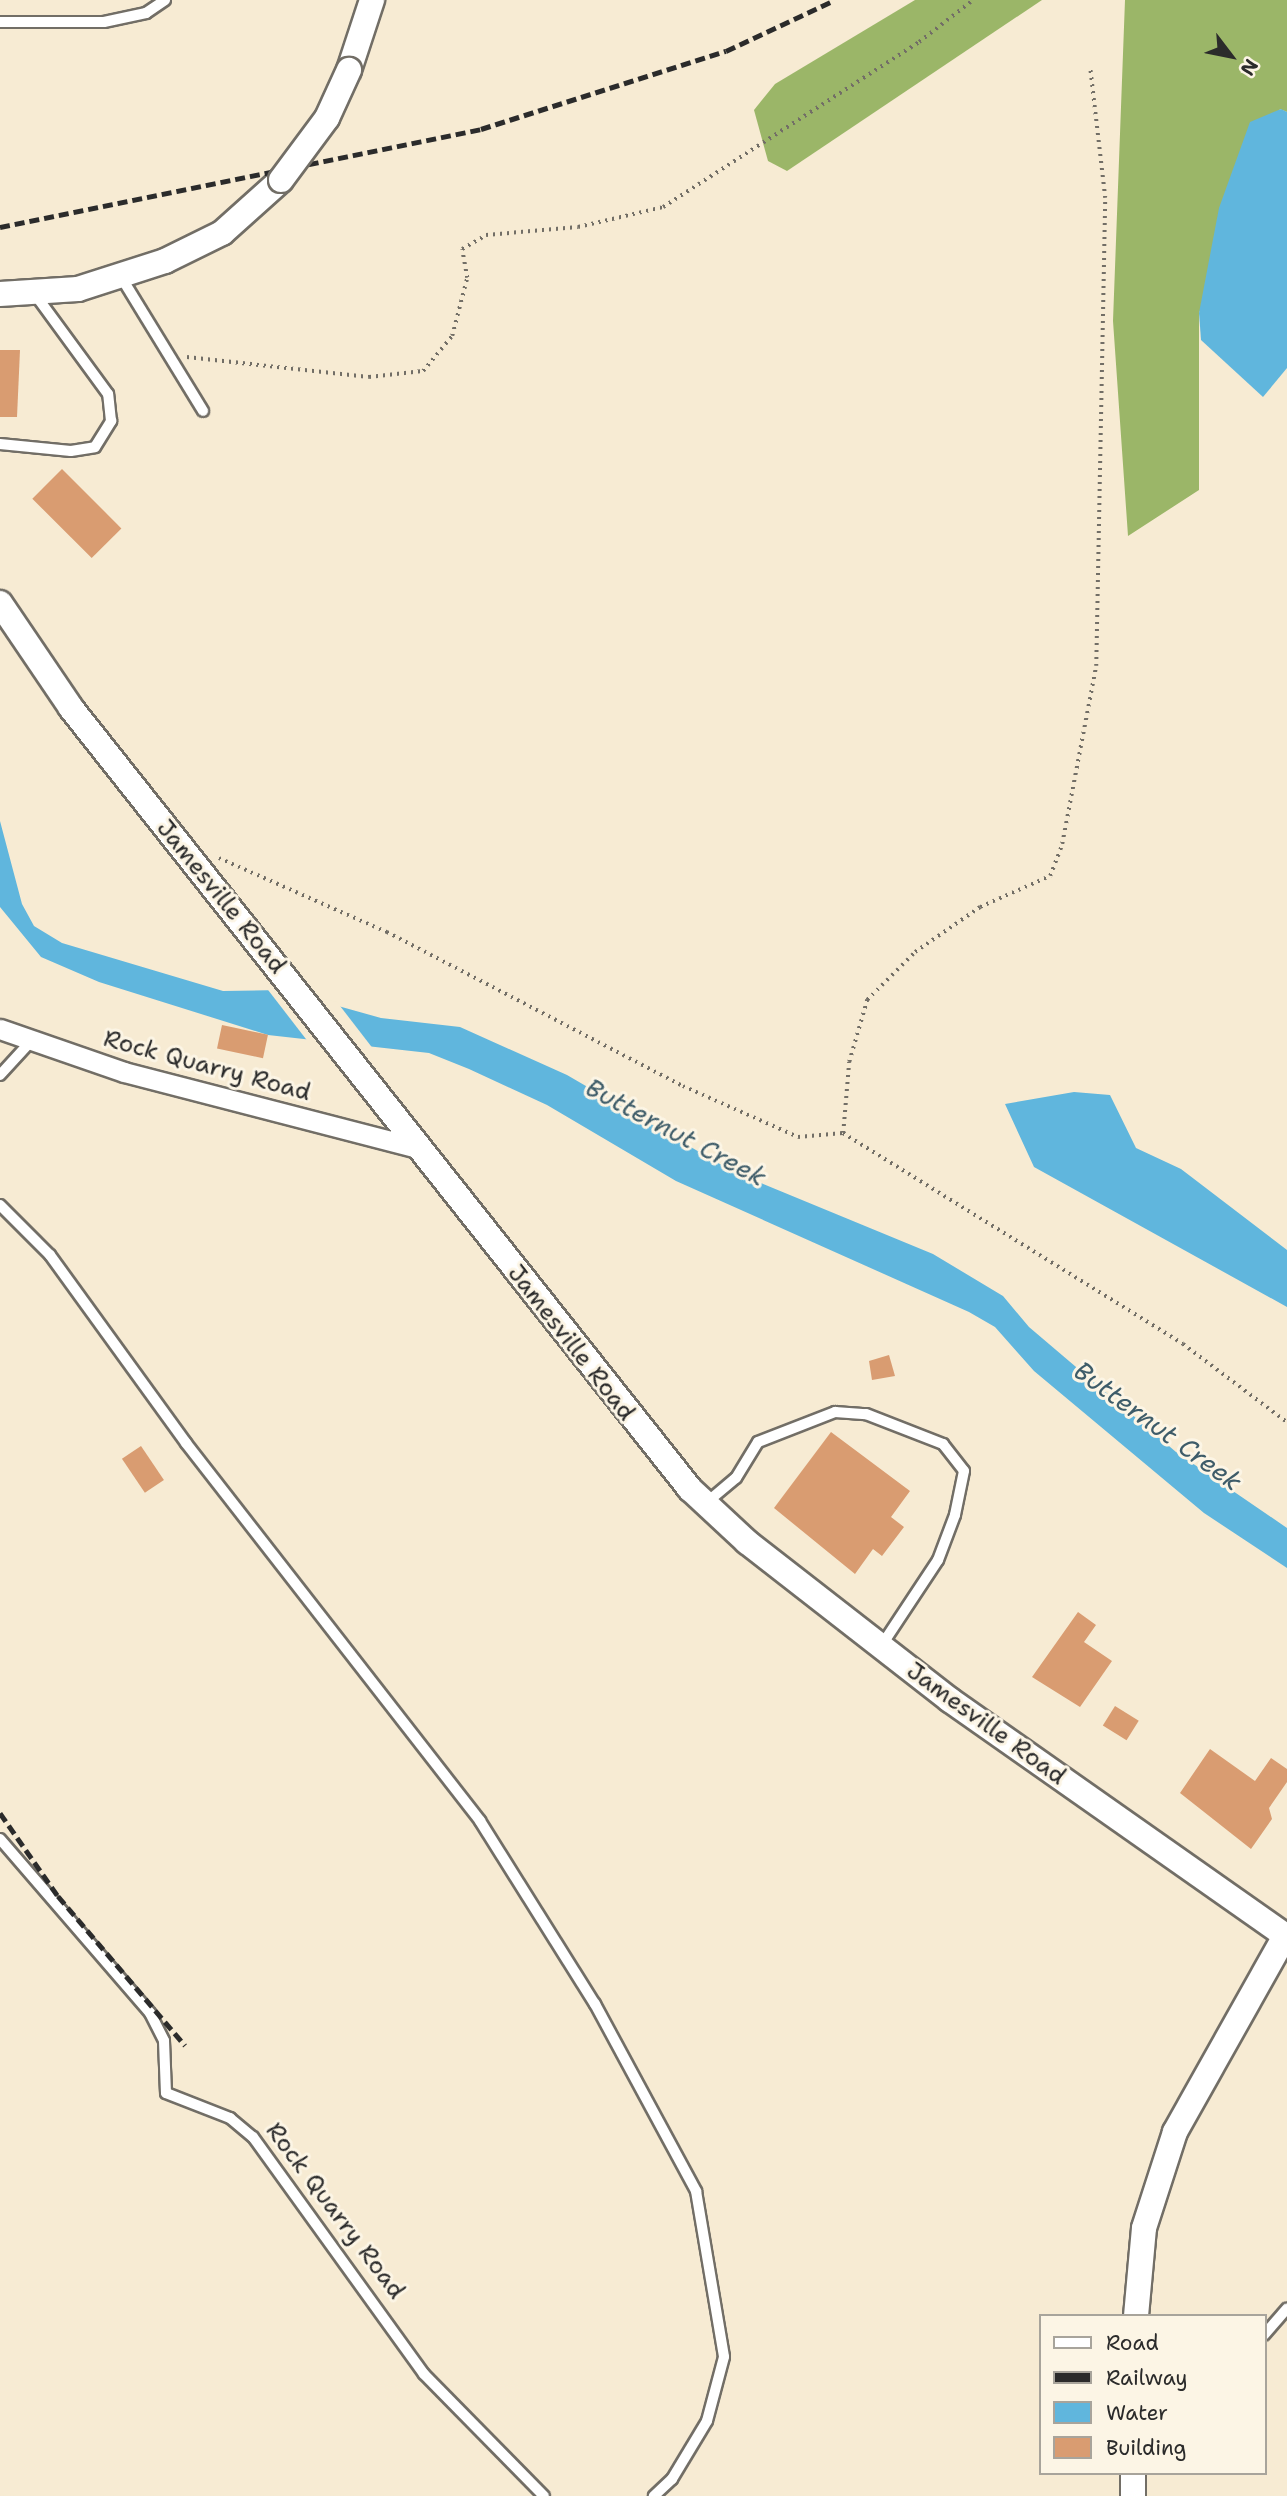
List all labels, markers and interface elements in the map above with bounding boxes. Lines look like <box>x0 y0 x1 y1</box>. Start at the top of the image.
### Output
north arrow <box>1196 21 1266 91</box>
text: N <box>1235 54 1264 80</box>
street label: Jamesville Road <box>150 814 292 980</box>
street label: Rock Quarry Road <box>100 1025 314 1107</box>
water label: Butternut Creek <box>580 1071 772 1193</box>
street label: Jamesville Road <box>501 1259 641 1427</box>
water label: Butternut Creek <box>1068 1355 1248 1497</box>
street label: Jamesville Road <box>901 1657 1071 1791</box>
street label: Rock Quarry Road <box>259 2117 411 2305</box>
legend <box>1038 2314 1266 2475</box>
text: Road <box>1106 2329 1159 2357</box>
text: Railway <box>1106 2364 1188 2392</box>
text: Water <box>1106 2399 1168 2427</box>
text: Building <box>1106 2434 1186 2462</box>

